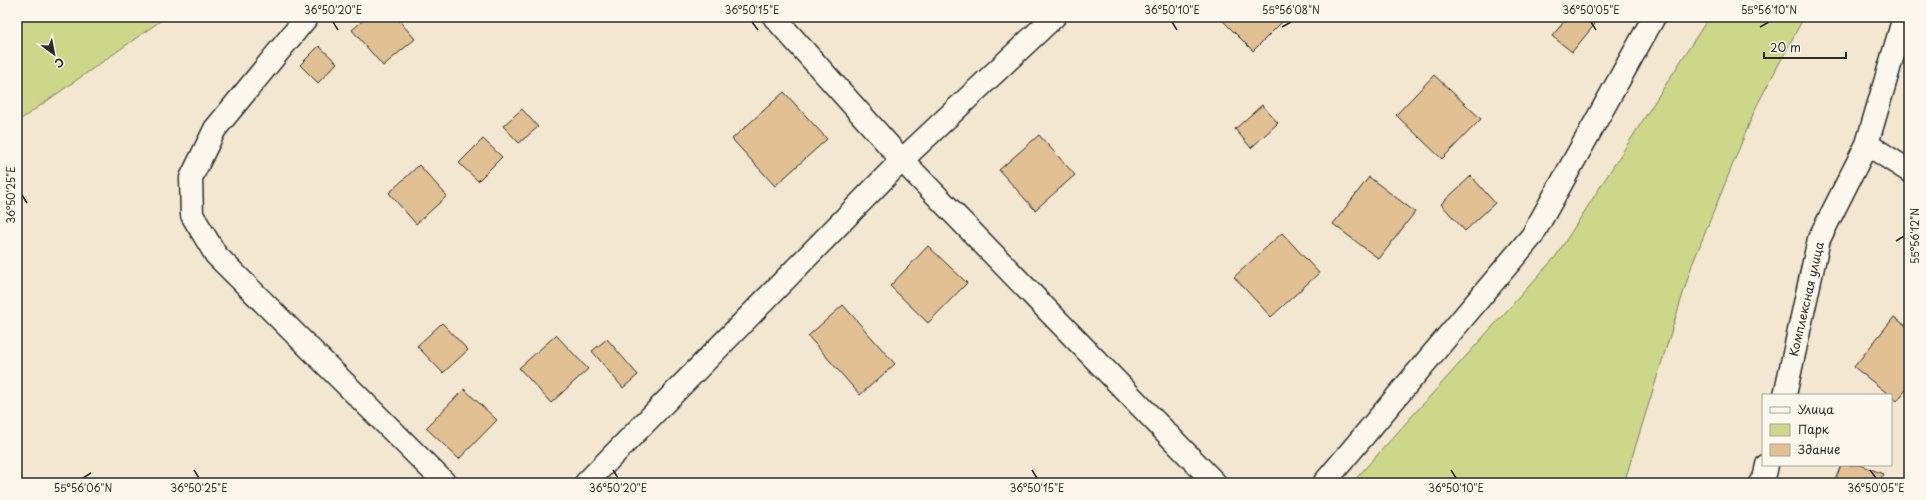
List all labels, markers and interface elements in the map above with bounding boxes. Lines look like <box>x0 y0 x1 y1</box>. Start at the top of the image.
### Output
text: 36°50'20"E <box>304 2 362 17</box>
text: 36°50'15"E <box>725 2 779 17</box>
text: 36°50'10"E <box>1144 2 1200 17</box>
text: 55°56'08"N <box>1262 2 1320 17</box>
text: 36°50'05"E <box>1562 2 1620 17</box>
text: 55°56'10"N <box>1741 2 1797 17</box>
north arrow <box>34 34 74 74</box>
scale bar <box>1764 34 1846 60</box>
text: 20 m <box>1770 38 1801 56</box>
text: С <box>52 54 68 72</box>
text: 36°50'25"E <box>3 166 18 224</box>
text: 55°56'12"N <box>1907 208 1922 264</box>
street label: Комплексная улица <box>1784 239 1828 358</box>
legend <box>1762 394 1892 466</box>
text: Улица <box>1798 400 1834 418</box>
text: Парк <box>1798 420 1830 438</box>
text: Здание <box>1798 440 1840 458</box>
text: 55°56'06"N <box>54 480 112 495</box>
text: 36°50'25"E <box>170 480 228 495</box>
text: 36°50'20"E <box>589 480 647 495</box>
text: 36°50'15"E <box>1010 480 1064 495</box>
text: 36°50'10"E <box>1428 480 1484 495</box>
text: 36°50'05"E <box>1847 480 1905 495</box>

